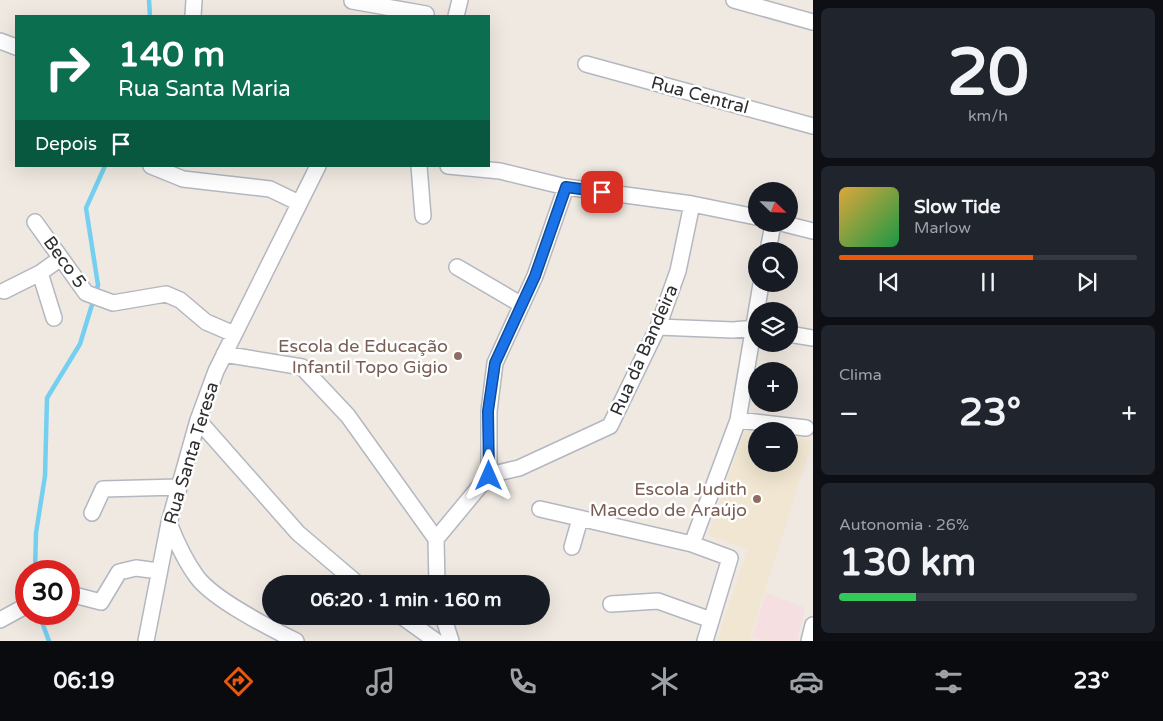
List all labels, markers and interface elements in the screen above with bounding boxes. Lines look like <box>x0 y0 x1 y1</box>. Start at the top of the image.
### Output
text: 140 m <box>118 34 225 76</box>
text: 20 <box>947 34 1029 113</box>
icon: right <box>35 35 100 100</box>
street label: Rua Central <box>649 71 751 119</box>
text: Rua Santa Maria <box>118 76 291 102</box>
text: km/h <box>968 106 1008 126</box>
icon: arrive <box>107 130 135 158</box>
text: Depois <box>35 133 97 155</box>
pin <box>581 171 623 213</box>
icon: arrive <box>588 178 616 206</box>
north arrow <box>748 182 798 232</box>
map controls <box>748 182 798 472</box>
text: Slow Tide <box>914 196 1001 218</box>
text: Marlow <box>914 218 971 238</box>
street label: Beco 5 <box>39 232 91 292</box>
button: search <box>748 242 798 292</box>
icon: previous <box>875 268 903 296</box>
icon: pause <box>974 268 1002 296</box>
icon: next <box>1073 268 1101 296</box>
street label: Rua da Bandeira <box>605 281 683 419</box>
button: layers <box>748 302 798 352</box>
place label: Escola de Educação Infantil Topo Gigio <box>278 335 448 378</box>
marker: Escola de Educação Infantil Topo Gigio <box>452 350 464 362</box>
button: + <box>748 362 798 412</box>
text: Clima <box>839 365 882 385</box>
street label: Rua Santa Teresa <box>159 379 223 527</box>
text: 23° <box>959 390 1021 436</box>
text: − <box>839 397 859 431</box>
text: + <box>1121 397 1137 431</box>
button: − <box>748 422 798 472</box>
position arrow <box>462 449 514 501</box>
place label: Escola Judith Macedo de Araújo <box>590 478 747 521</box>
marker: Escola Judith Macedo de Araújo <box>751 493 763 505</box>
text: Autonomia · 26% <box>839 515 969 535</box>
text: 130 km <box>839 540 976 586</box>
speed limit sign: 30 <box>15 560 80 625</box>
text: 06:20 · 1 min · 160 m <box>310 589 502 611</box>
icon: directions <box>221 664 256 699</box>
icon: music <box>363 664 398 699</box>
icon: phone <box>505 664 540 699</box>
icon: climate <box>647 664 682 699</box>
icon: car <box>789 664 824 699</box>
icon: filters <box>931 664 966 699</box>
text: 06:19 <box>54 668 114 694</box>
text: 23° <box>1073 668 1109 694</box>

